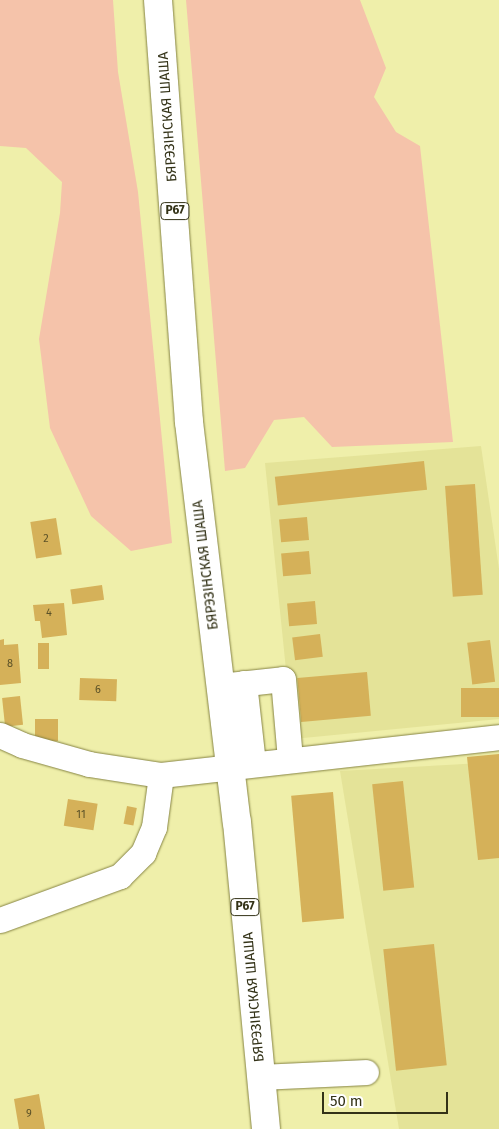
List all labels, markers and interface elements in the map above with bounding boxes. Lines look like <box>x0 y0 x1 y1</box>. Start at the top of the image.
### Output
street label: БЯРЭЗІНСКАЯ ШАША <box>155 51 181 183</box>
road number: Р67 <box>160 202 190 220</box>
street label: БЯРЭЗІНСКАЯ ШАША <box>190 499 222 631</box>
house number: 2 <box>43 532 49 546</box>
house number: 4 <box>46 606 52 620</box>
house number: 8 <box>7 657 13 671</box>
house number: 6 <box>95 683 101 697</box>
house number: 11 <box>76 808 86 822</box>
road number: Р67 <box>230 898 260 916</box>
street label: БЯРЭЗІНСКАЯ ШАША <box>240 931 268 1063</box>
scale bar <box>324 1082 450 1114</box>
text: 50 m <box>330 1092 363 1110</box>
house number: 9 <box>26 1107 32 1121</box>

